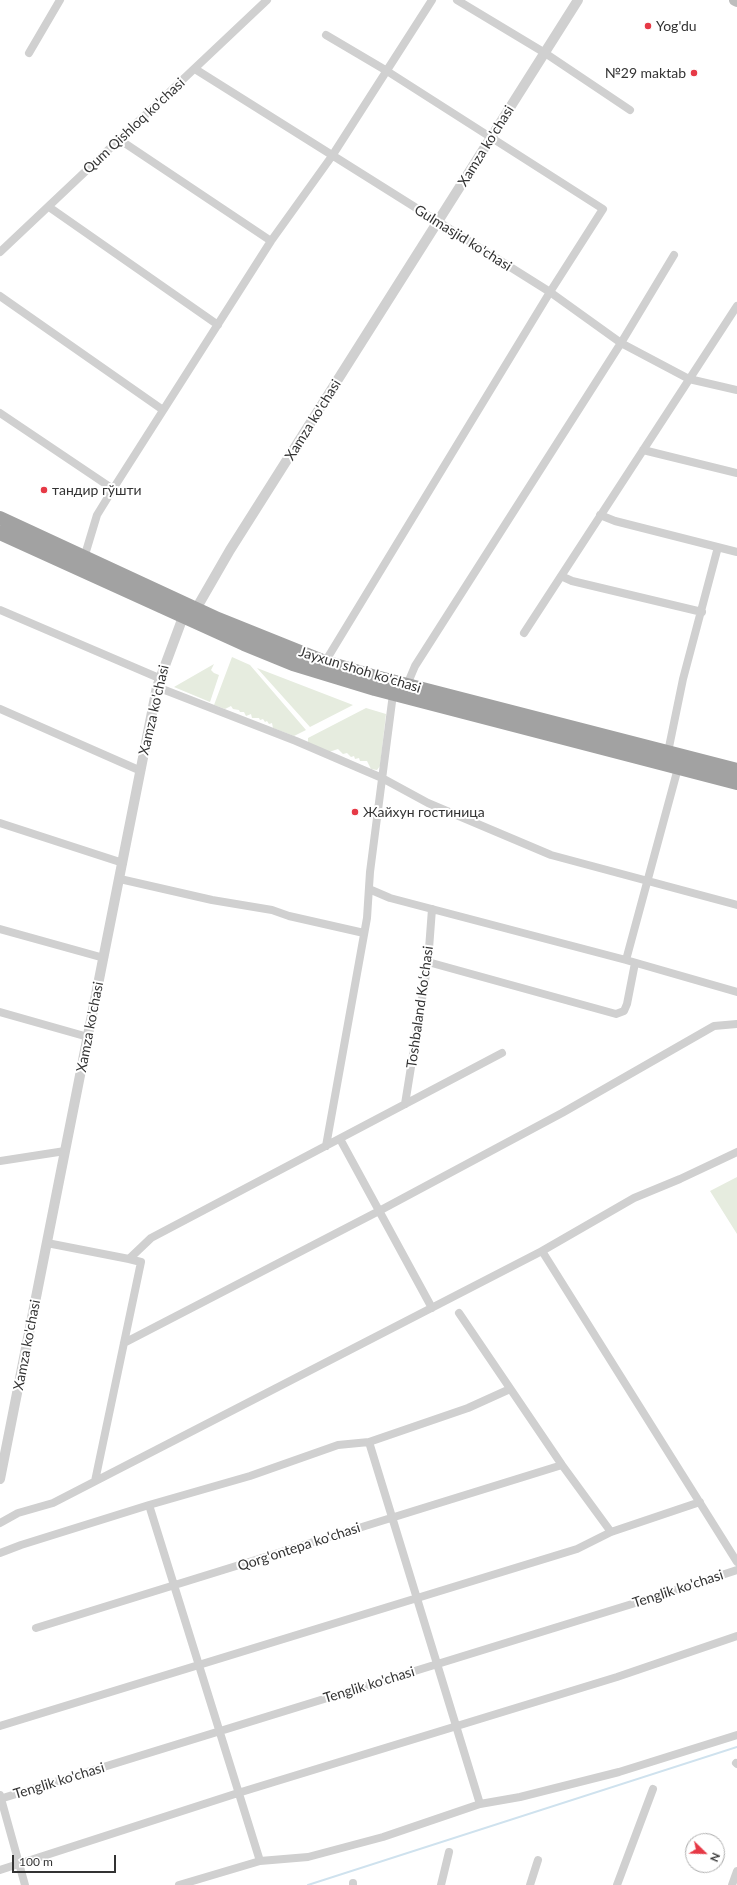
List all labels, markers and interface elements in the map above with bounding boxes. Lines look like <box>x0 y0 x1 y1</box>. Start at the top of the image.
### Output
place label: Yog'du <box>656 18 697 34</box>
marker: Yog'du <box>643 21 653 31</box>
place label: №29 maktab <box>605 65 686 81</box>
marker: №29 maktab <box>689 68 699 78</box>
street label: Qum Qishloq ko'chasi <box>80 75 188 177</box>
street label: Xamza ko'chasi <box>454 102 518 190</box>
street label: Gulmasjid ko'chasi <box>411 201 515 275</box>
street label: Xamza ko'chasi <box>281 376 345 464</box>
place label: тандир гўшти <box>52 482 142 498</box>
marker: тандир гўшти <box>39 485 49 495</box>
street label: Jayxun shoh ko'chasi <box>297 643 423 697</box>
street label: Xamza ko'chasi <box>135 663 173 757</box>
place label: Жайхун гостиница <box>363 804 485 820</box>
marker: Жайхун гостиница <box>350 807 360 817</box>
street label: Toshbaland Koʻchasi <box>403 945 437 1069</box>
street label: Xamza ko'chasi <box>73 980 107 1074</box>
street label: Xamza ko'chasi <box>10 1298 44 1392</box>
street label: Qorg'ontepa ko'chasi <box>236 1519 362 1575</box>
street label: Tenglik ko'chasi <box>631 1566 725 1612</box>
street label: Tenglik ko'chasi <box>321 1663 417 1707</box>
street label: Tenglik ko'chasi <box>11 1759 107 1803</box>
north arrow <box>685 1833 725 1873</box>
scale bar <box>14 1847 118 1873</box>
text: N <box>708 1851 723 1864</box>
text: 100 m <box>19 1854 53 1869</box>

